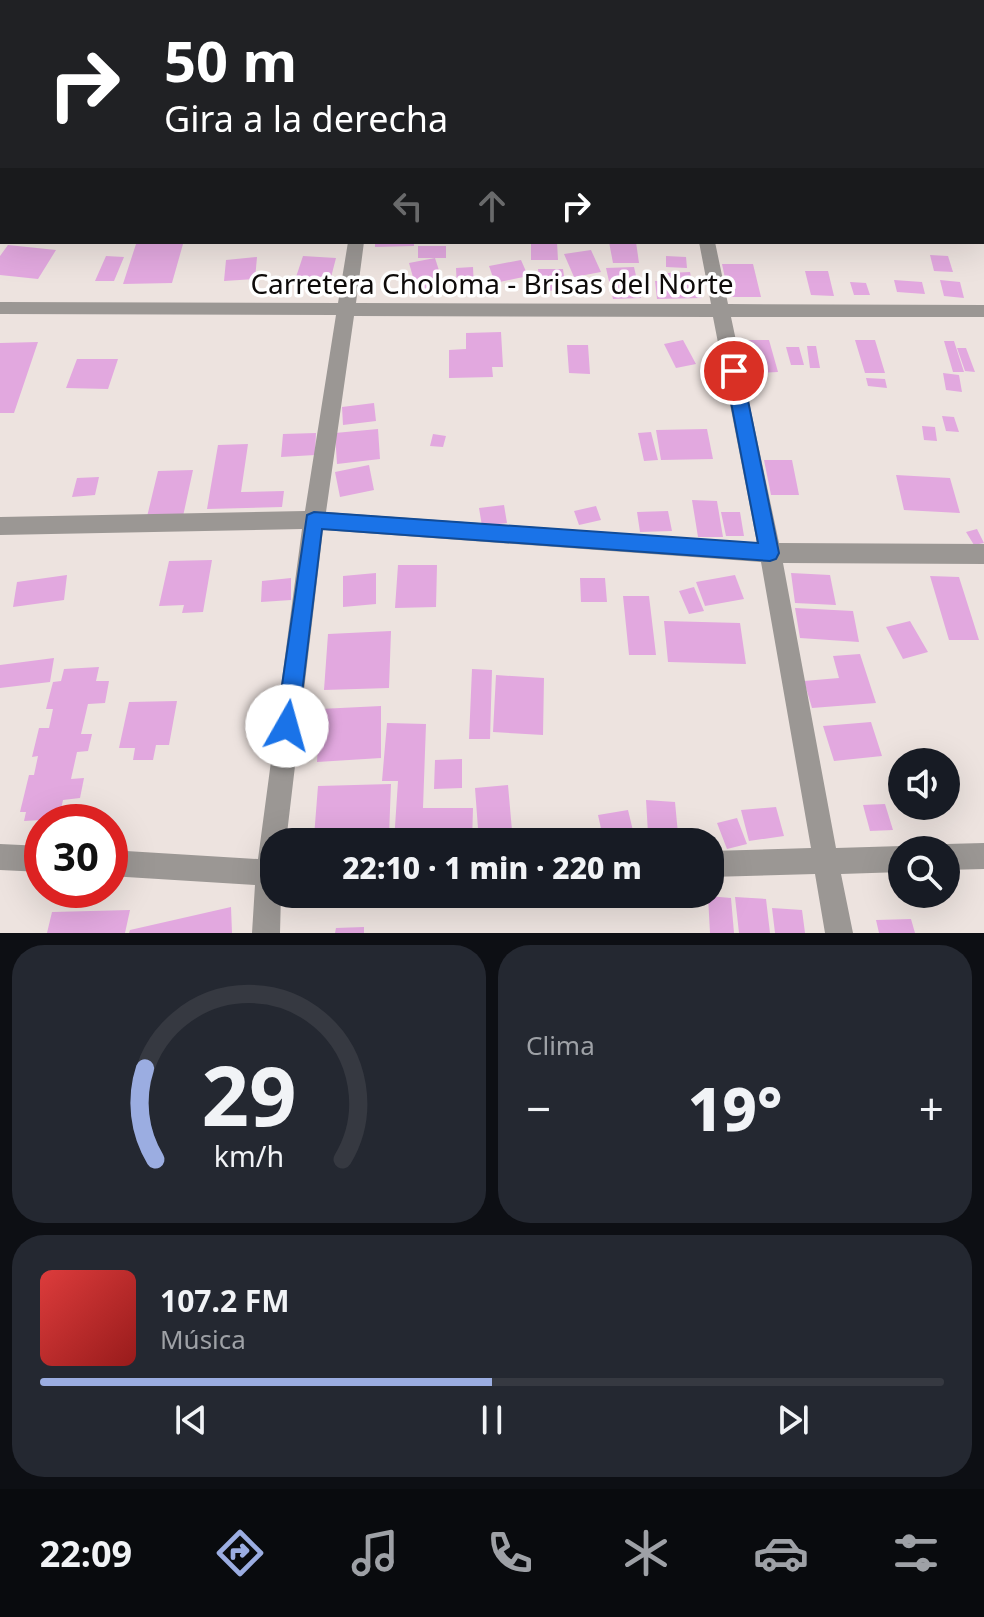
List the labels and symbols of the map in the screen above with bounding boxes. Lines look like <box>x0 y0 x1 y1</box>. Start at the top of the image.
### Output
street label: Carretera Choloma - Brisas del Norte <box>250 264 734 302</box>
pin <box>700 337 768 405</box>
position arrow <box>245 684 329 768</box>
speed limit sign: 30 <box>24 804 128 908</box>

